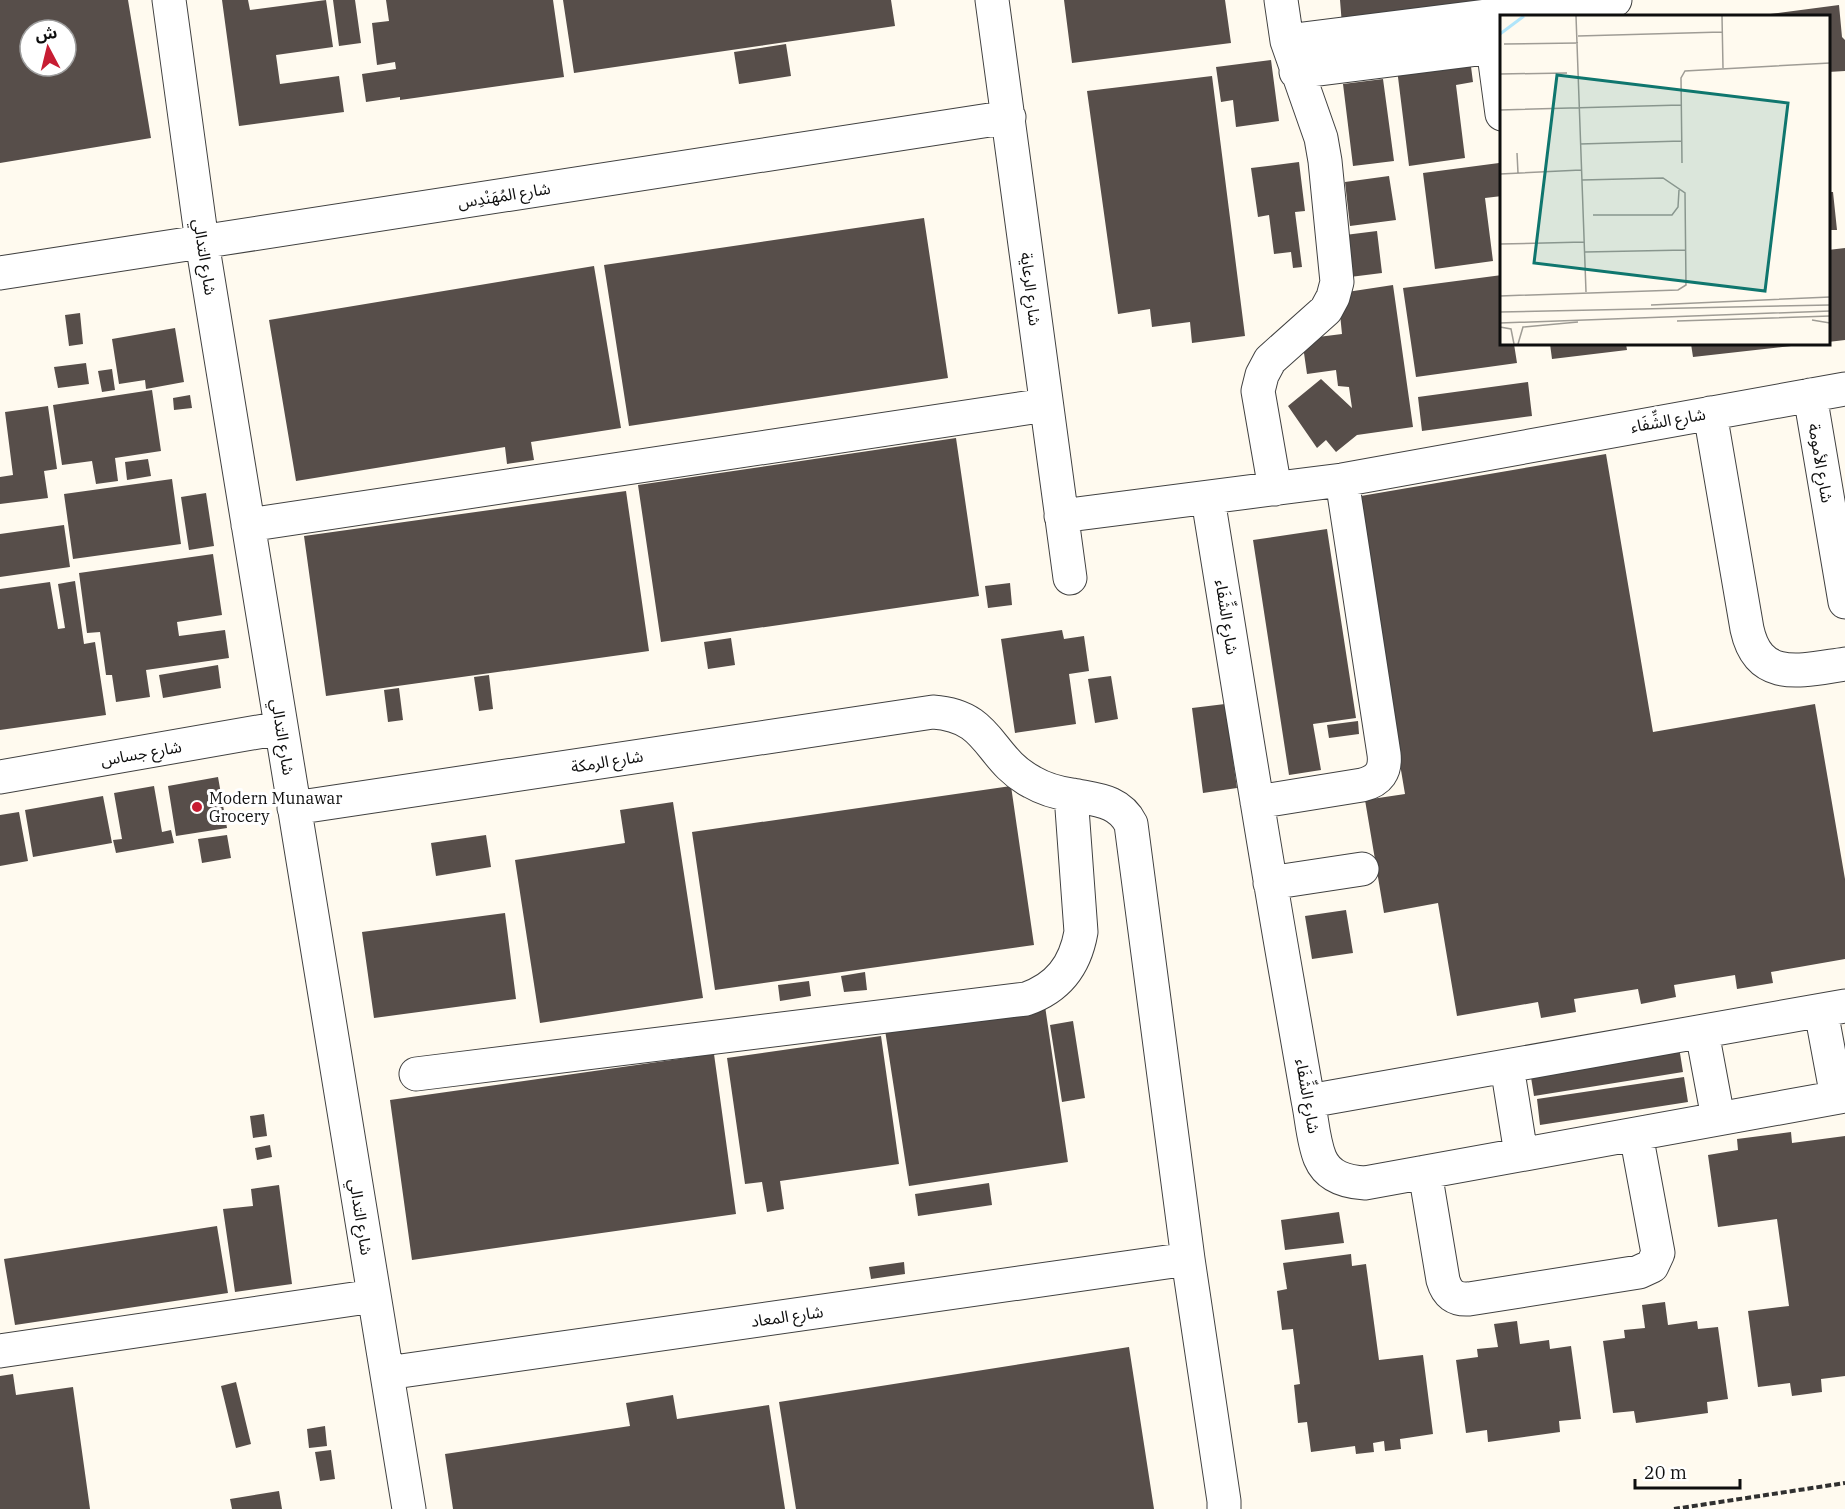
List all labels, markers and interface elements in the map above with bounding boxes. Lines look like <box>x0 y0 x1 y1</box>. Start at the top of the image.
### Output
inset map <box>1500 15 1830 345</box>
north arrow <box>18 18 78 78</box>
text: ش <box>34 22 58 44</box>
street label: شارع المُهَنْدِس <box>456 178 552 215</box>
street label: شارع التدالي <box>186 217 221 297</box>
street label: شارع الرعاية <box>1014 251 1045 327</box>
street label: شارع الشِّفَاء <box>1629 401 1707 439</box>
street label: شارع الأمومة <box>1801 422 1838 505</box>
street label: شارع الشِّفَاء <box>1208 578 1246 656</box>
street label: شارع التدالي <box>264 697 299 777</box>
street label: شارع جساس <box>99 736 184 773</box>
street label: شارع الرمكة <box>569 745 645 780</box>
place label: Modern Munawar Grocery <box>209 788 342 826</box>
marker: Modern Munawar Grocery <box>190 800 204 814</box>
street label: شارع الشِّفَاء <box>1289 1057 1327 1135</box>
street label: شارع التدالي <box>342 1177 377 1257</box>
street label: شارع المعاد <box>750 1301 825 1334</box>
scale bar <box>1635 1452 1740 1490</box>
text: 20 m <box>1644 1461 1687 1484</box>

